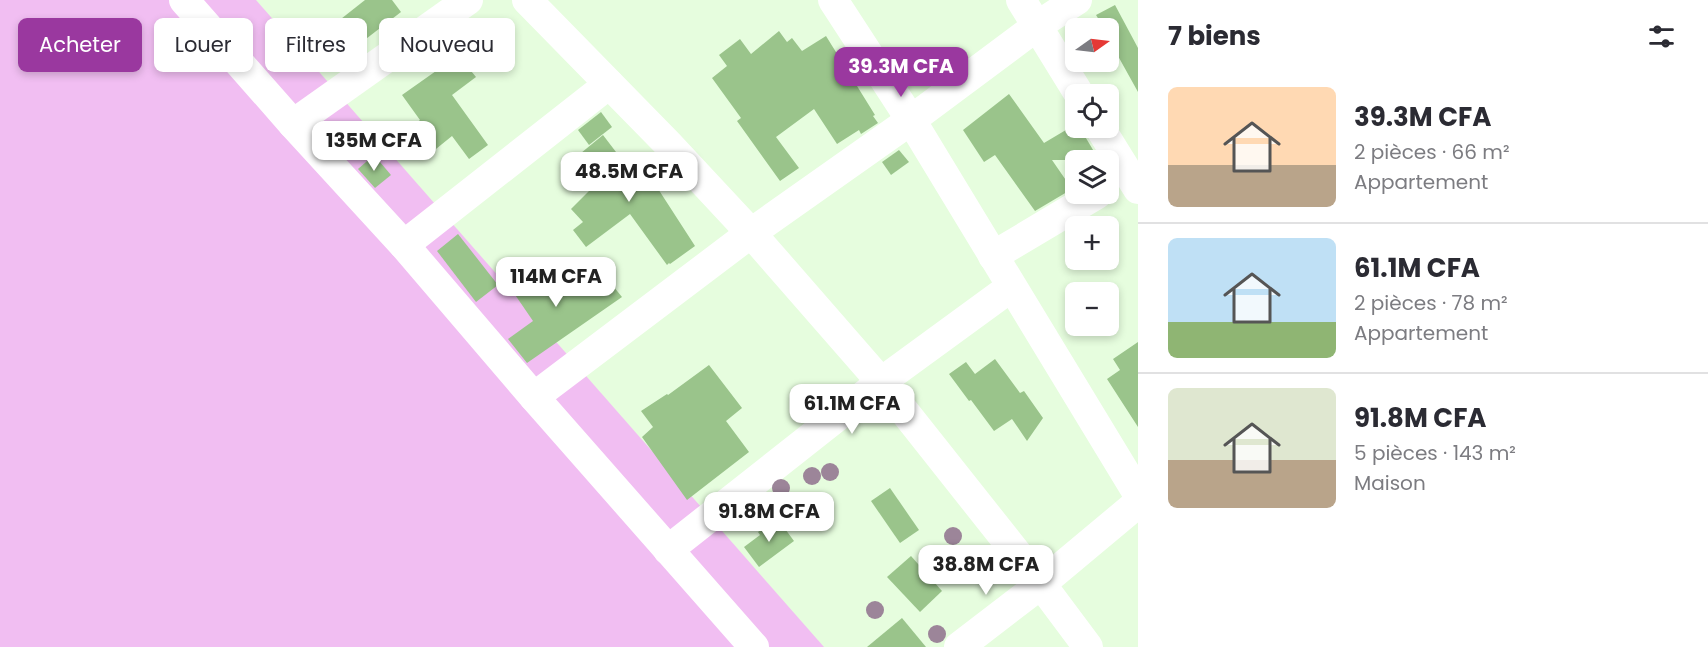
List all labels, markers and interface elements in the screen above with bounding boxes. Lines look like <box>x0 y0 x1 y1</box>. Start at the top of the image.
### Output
chip: Acheter <box>18 18 142 72</box>
chip: Louer <box>154 18 253 72</box>
chip: Filtres <box>265 18 367 72</box>
chip: Nouveau <box>379 18 515 72</box>
north arrow <box>1065 18 1119 72</box>
map controls <box>1065 18 1119 336</box>
text: 7 biens <box>1168 18 1261 54</box>
icon: filters <box>1645 20 1678 53</box>
pin: 39.3M CFA <box>832 47 970 98</box>
text: 39.3M CFA <box>848 52 954 80</box>
button: locate <box>1065 84 1119 138</box>
text: 39.3M CFA <box>1354 99 1491 135</box>
icon: home <box>1216 111 1288 183</box>
pin: 135M CFA <box>312 121 436 172</box>
text: 135M CFA <box>326 126 422 154</box>
text: 2 pièces · 66 m² <box>1354 138 1510 166</box>
button: layers <box>1065 150 1119 204</box>
pin: 48.5M CFA <box>560 152 698 203</box>
text: 48.5M CFA <box>575 157 683 185</box>
text: Appartement <box>1354 168 1488 196</box>
button: + <box>1065 216 1119 270</box>
text: 61.1M CFA <box>1354 250 1480 286</box>
pin: 114M CFA <box>494 257 618 308</box>
text: 114M CFA <box>510 262 602 290</box>
icon: home <box>1216 262 1288 334</box>
button: − <box>1065 282 1119 336</box>
text: 2 pièces · 78 m² <box>1354 289 1508 317</box>
text: Appartement <box>1354 319 1488 347</box>
pin: 61.1M CFA <box>783 384 921 435</box>
text: 61.1M CFA <box>804 389 900 417</box>
text: 91.8M CFA <box>1354 400 1487 436</box>
icon: home <box>1216 412 1288 484</box>
text: 5 pièces · 143 m² <box>1354 439 1516 467</box>
text: Maison <box>1354 469 1426 497</box>
pin: 91.8M CFA <box>700 492 838 543</box>
text: 91.8M CFA <box>718 497 820 525</box>
pin: 38.8M CFA <box>917 545 1055 596</box>
text: 38.8M CFA <box>932 550 1040 578</box>

